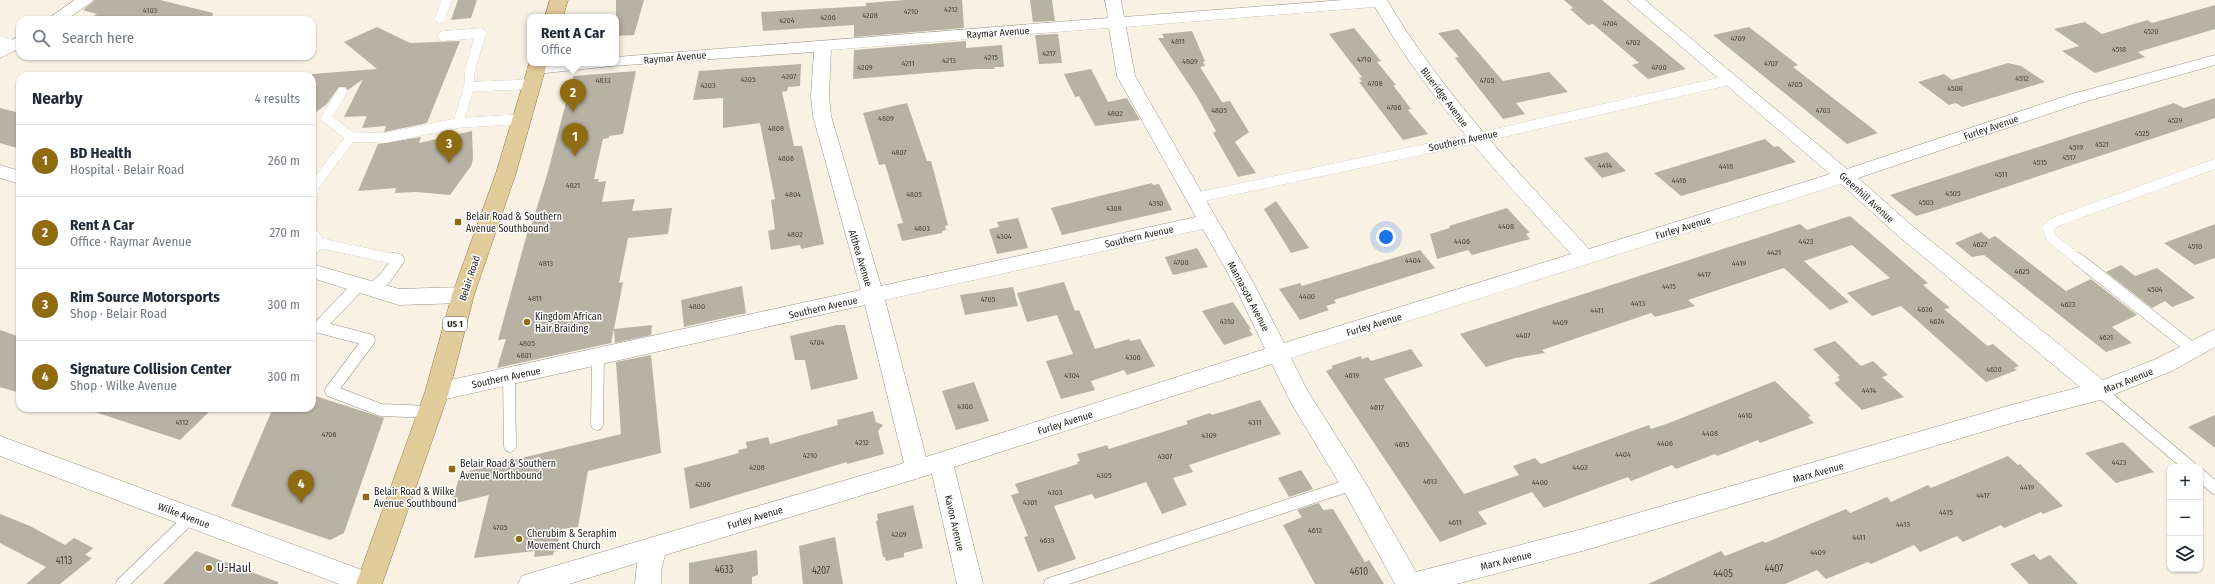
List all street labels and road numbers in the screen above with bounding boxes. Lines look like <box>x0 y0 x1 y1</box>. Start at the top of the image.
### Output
street label: Raymar Avenue <box>966 25 1030 41</box>
street label: Raymar Avenue <box>643 49 707 67</box>
street label: Blueridge Avenue <box>1418 65 1471 130</box>
street label: Furley Avenue <box>1962 113 2020 143</box>
street label: Southern Avenue <box>1428 128 1499 154</box>
street label: Greenhill Avenue <box>1836 170 1896 226</box>
street label: Furley Avenue <box>1654 214 1712 242</box>
street label: Southern Avenue <box>1104 223 1175 251</box>
street label: Althea Avenue <box>846 229 874 288</box>
street label: Belair Road <box>457 254 483 303</box>
street label: Mannasota Avenue <box>1225 259 1272 334</box>
street label: Southern Avenue <box>788 294 859 322</box>
street label: Furley Avenue <box>1345 311 1403 339</box>
road number: US 1 <box>443 317 467 331</box>
street label: Southern Avenue <box>471 365 542 391</box>
street label: Marx Avenue <box>2102 366 2155 396</box>
street label: Furley Avenue <box>1036 408 1094 437</box>
street label: Marx Avenue <box>1791 460 1845 486</box>
street label: Kavon Avenue <box>942 494 966 553</box>
street label: Wilke Avenue <box>156 501 211 531</box>
street label: Furley Avenue <box>726 504 784 532</box>
street label: Marx Avenue <box>1479 549 1533 573</box>

